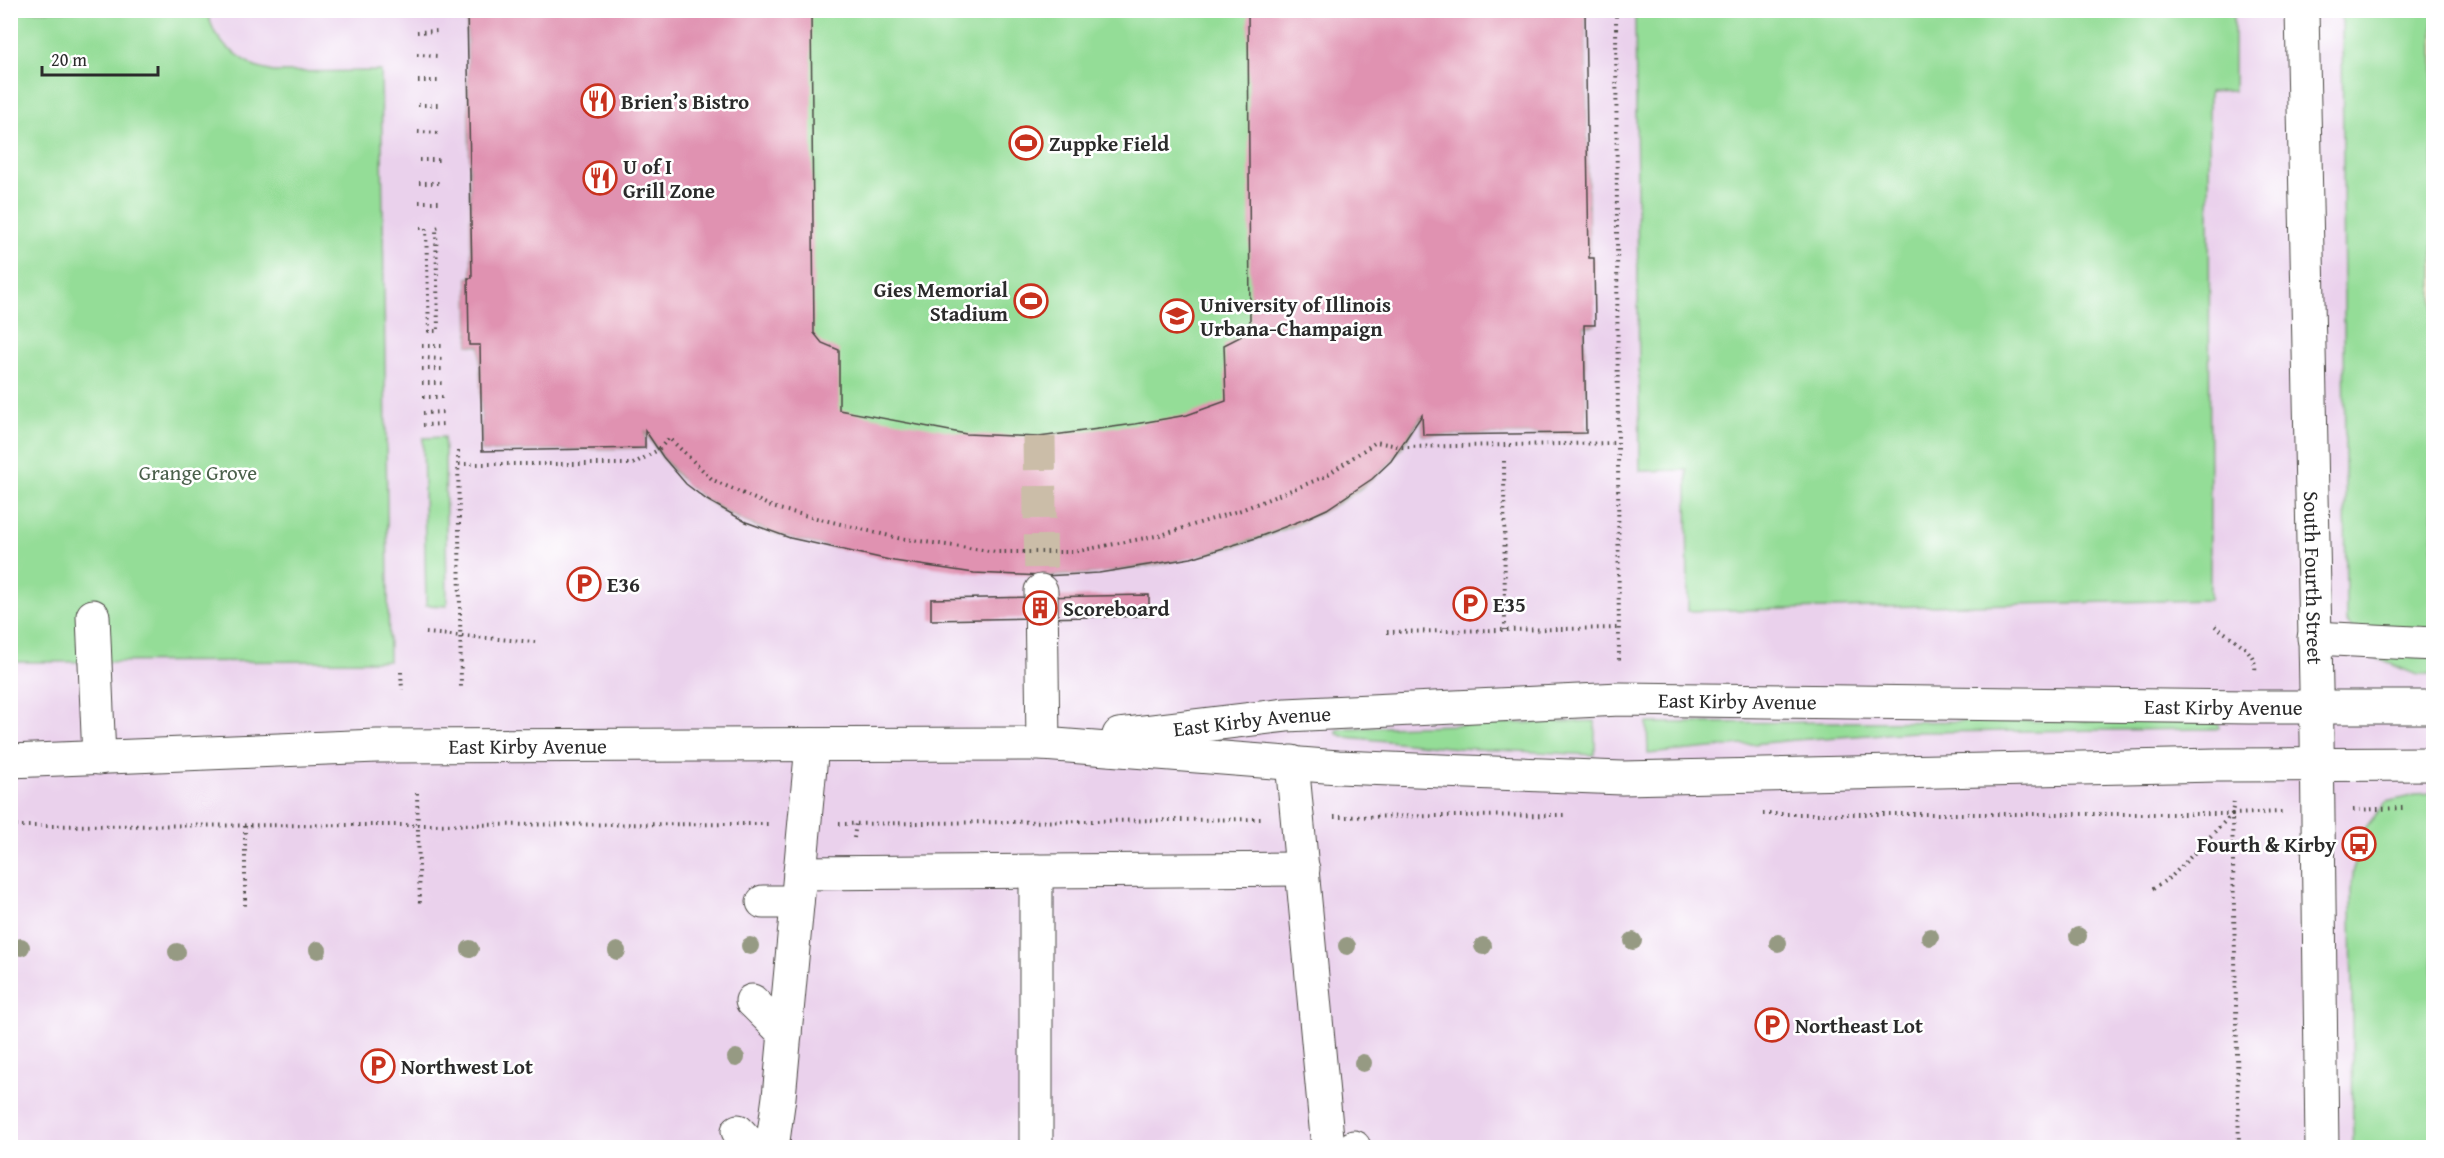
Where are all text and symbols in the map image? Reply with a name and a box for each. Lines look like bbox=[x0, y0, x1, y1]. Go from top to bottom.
scale bar bbox=[42, 39, 158, 77]
text: 20 m bbox=[51, 46, 87, 73]
restaurant icon: Brien’s Bistro bbox=[580, 83, 616, 119]
place label: Brien’s Bistro bbox=[621, 86, 749, 117]
sports icon: Zuppke Field bbox=[1008, 125, 1044, 161]
place label: Zuppke Field bbox=[1049, 128, 1169, 159]
place label: U of I Grill Zone bbox=[623, 151, 715, 206]
restaurant icon: U of I Grill Zone bbox=[582, 160, 618, 196]
place label: Gies Memorial Stadium bbox=[874, 274, 1008, 329]
sports icon: Gies Memorial Stadium bbox=[1013, 283, 1049, 319]
place label: University of Illinois Urbana-Champaign bbox=[1200, 289, 1391, 344]
school or university icon: University of Illinois Urbana-Champaign bbox=[1159, 298, 1195, 334]
park label: Grange Grove bbox=[139, 457, 257, 488]
street label: South Fourth Street bbox=[2296, 491, 2331, 665]
parking icon: E36 bbox=[566, 566, 602, 602]
place label: E36 bbox=[607, 569, 640, 600]
parking icon: E35 bbox=[1452, 586, 1488, 622]
place label: E35 bbox=[1493, 589, 1526, 620]
building icon: Scoreboard bbox=[1022, 590, 1058, 626]
place label: Scoreboard bbox=[1063, 593, 1169, 624]
street label: East Kirby Avenue bbox=[1658, 684, 1817, 717]
street label: East Kirby Avenue bbox=[2144, 690, 2303, 723]
street label: East Kirby Avenue bbox=[1172, 697, 1332, 744]
street label: East Kirby Avenue bbox=[448, 730, 607, 761]
bus stop icon: Fourth & Kirby bbox=[2341, 826, 2377, 862]
place label: Fourth & Kirby bbox=[2197, 829, 2336, 860]
parking icon: Northeast Lot bbox=[1754, 1007, 1790, 1043]
place label: Northeast Lot bbox=[1795, 1010, 1923, 1041]
parking icon: Northwest Lot bbox=[360, 1048, 396, 1084]
place label: Northwest Lot bbox=[401, 1051, 533, 1082]

